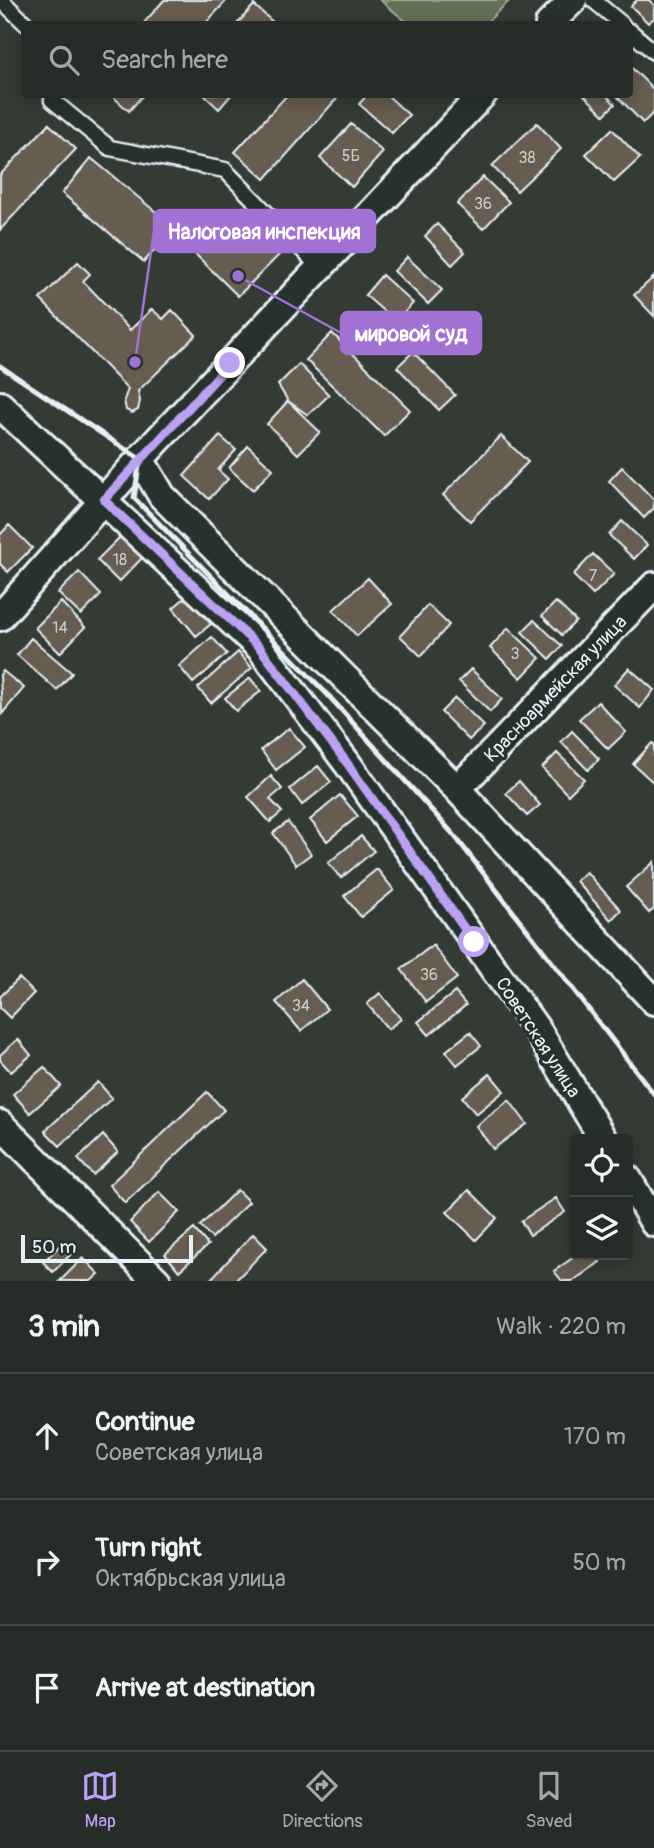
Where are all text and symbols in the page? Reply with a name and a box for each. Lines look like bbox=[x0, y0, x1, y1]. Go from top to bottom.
search box bbox=[21, 21, 633, 98]
icon: search bbox=[45, 41, 83, 79]
text: Search here bbox=[101, 44, 228, 76]
house number: 5Б bbox=[342, 146, 360, 166]
house number: 38 bbox=[519, 148, 536, 168]
house number: 36 bbox=[474, 194, 492, 214]
callout: Налоговая инспекция bbox=[154, 210, 375, 252]
text: Налоговая инспекция bbox=[167, 219, 361, 246]
callout: мировой суд bbox=[341, 312, 481, 354]
text: мировой суд bbox=[355, 321, 468, 348]
route end bbox=[214, 347, 245, 378]
house number: 18 bbox=[113, 550, 127, 570]
house number: 7 bbox=[589, 566, 598, 586]
street label: Красноармейская улица bbox=[479, 610, 632, 767]
house number: 14 bbox=[52, 618, 68, 638]
house number: 3 bbox=[511, 644, 520, 664]
route start bbox=[458, 926, 489, 957]
house number: 36 bbox=[420, 965, 438, 985]
street label: Советская улица bbox=[490, 973, 586, 1102]
house number: 34 bbox=[292, 996, 310, 1016]
map controls bbox=[570, 1134, 633, 1260]
button: locate bbox=[570, 1134, 633, 1197]
button: layers bbox=[570, 1197, 633, 1260]
scale bar bbox=[21, 1232, 192, 1264]
text: 50 m bbox=[32, 1235, 76, 1259]
text: 3 min bbox=[28, 1308, 100, 1345]
text: Walk · 220 m bbox=[496, 1312, 626, 1341]
text: Continue bbox=[95, 1406, 195, 1438]
icon: ahead bbox=[28, 1417, 66, 1455]
text: 170 m bbox=[564, 1422, 626, 1451]
text: Советская улица bbox=[95, 1438, 263, 1467]
text: Turn right bbox=[95, 1532, 201, 1564]
icon: right bbox=[28, 1543, 66, 1581]
text: 50 m bbox=[572, 1548, 626, 1577]
text: Октябрьская улица bbox=[95, 1564, 286, 1593]
icon: arrive bbox=[28, 1669, 66, 1707]
text: Arrive at destination bbox=[95, 1672, 315, 1704]
tab: Map bbox=[81, 1767, 119, 1833]
tab: Directions bbox=[282, 1767, 363, 1833]
tab: Saved bbox=[525, 1767, 573, 1833]

